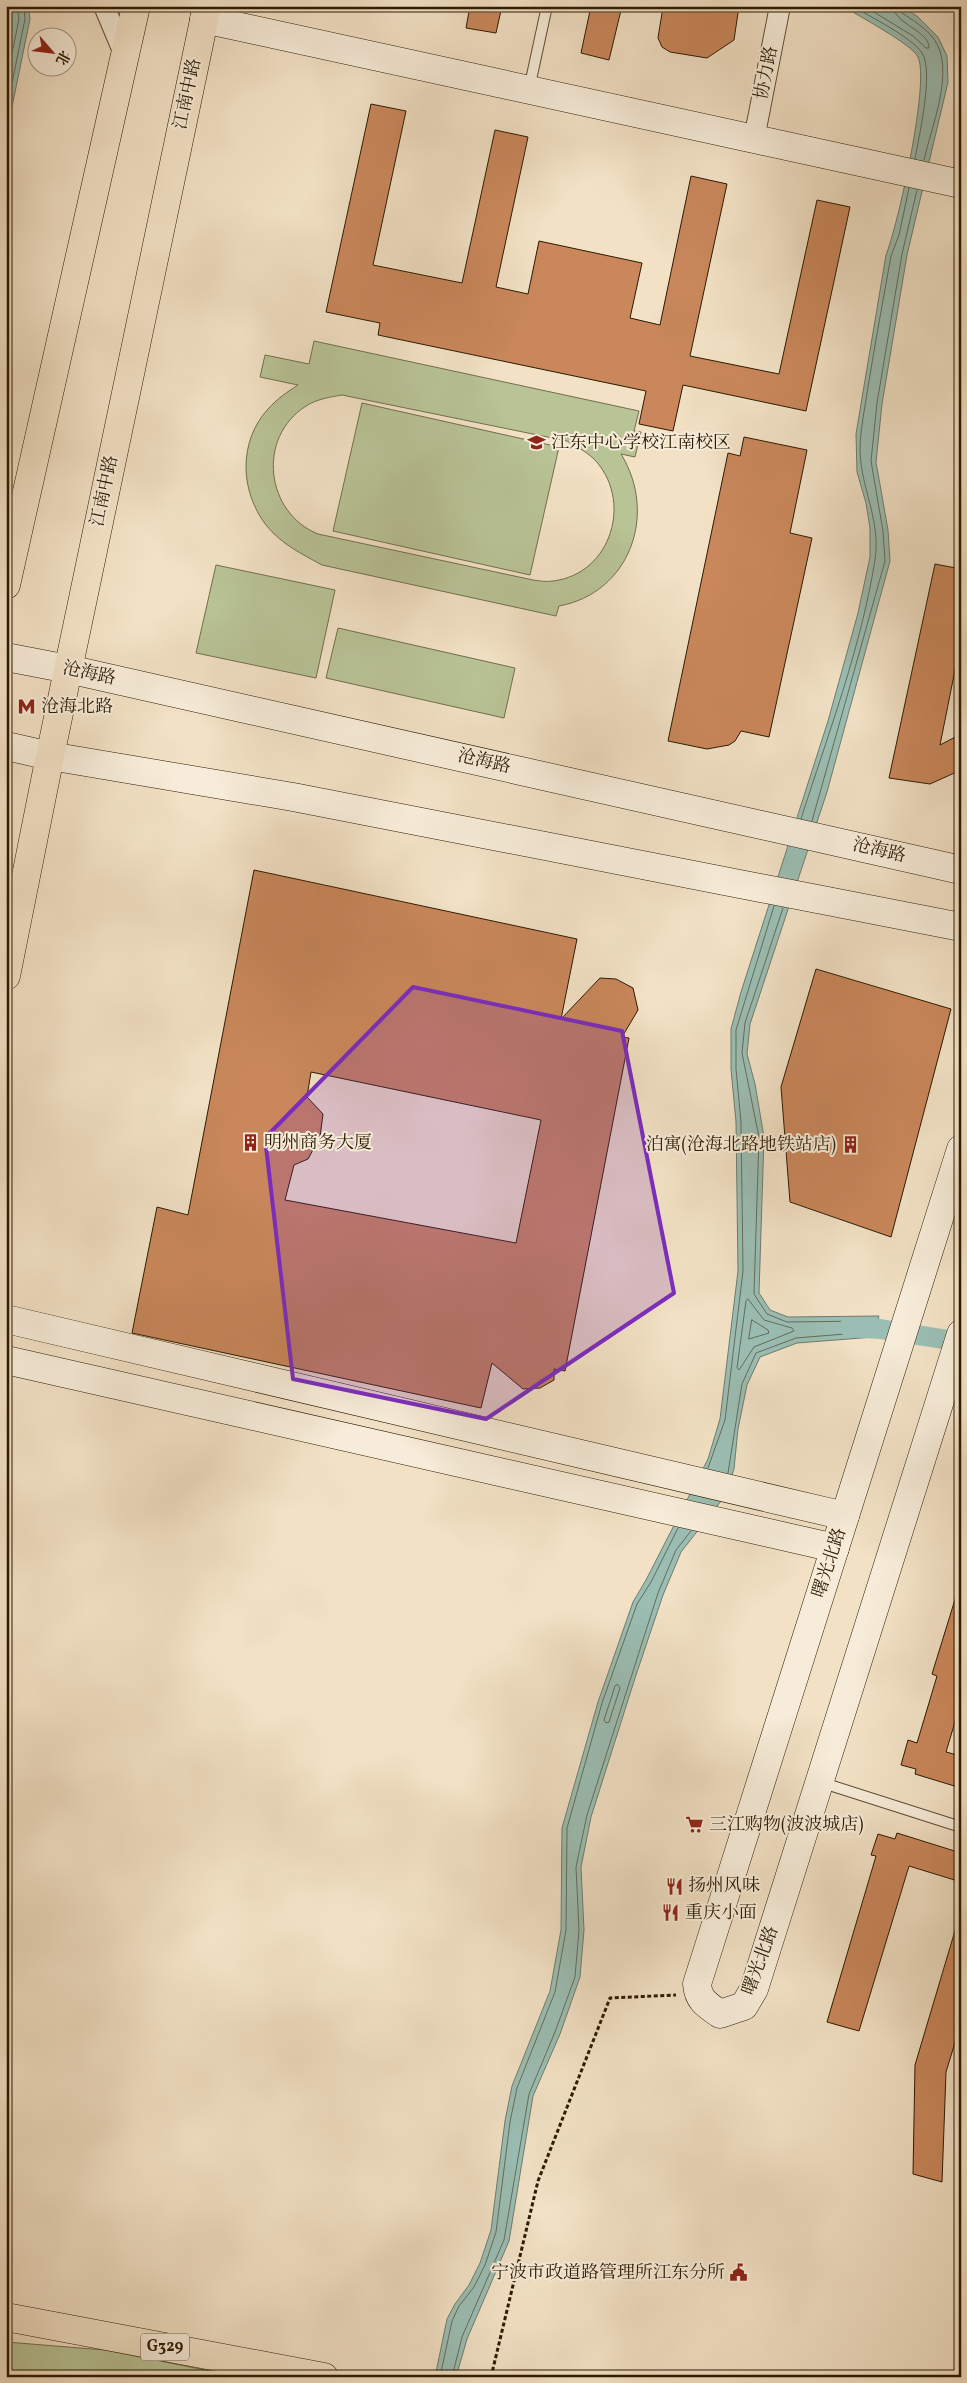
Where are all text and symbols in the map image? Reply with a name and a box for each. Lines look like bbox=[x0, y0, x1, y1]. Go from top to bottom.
north arrow bbox=[28, 28, 78, 78]
street label: 协力路 bbox=[750, 44, 784, 102]
text: 北 bbox=[50, 47, 74, 68]
street label: 江南中路 bbox=[168, 56, 208, 132]
place label: 江东中心学校江南校区 bbox=[551, 431, 731, 456]
school or university icon: 江东中心学校江南校区 bbox=[527, 433, 547, 453]
street label: 江南中路 bbox=[85, 453, 125, 529]
street label: 沧海路 bbox=[60, 656, 118, 692]
place label: 沧海北路 bbox=[41, 695, 113, 720]
metro station icon: 沧海北路 bbox=[17, 697, 37, 717]
street label: 沧海路 bbox=[455, 744, 513, 780]
street label: 沧海路 bbox=[850, 833, 908, 869]
place label: 明州商务大厦 bbox=[264, 1131, 372, 1156]
building icon: 明州商务大厦 bbox=[240, 1133, 260, 1153]
place label: 泊寓(沧海北路地铁站店) bbox=[646, 1133, 836, 1158]
building icon: 泊寓(沧海北路地铁站店) bbox=[840, 1135, 860, 1155]
street label: 曙光北路 bbox=[807, 1525, 853, 1601]
place label: 三江购物(波波城店) bbox=[709, 1813, 863, 1838]
supermarket icon: 三江购物(波波城店) bbox=[685, 1815, 705, 1835]
place label: 扬州风味 bbox=[688, 1874, 760, 1899]
restaurant icon: 扬州风味 bbox=[664, 1876, 684, 1896]
place label: 重庆小面 bbox=[685, 1901, 757, 1926]
restaurant icon: 重庆小面 bbox=[661, 1903, 681, 1923]
street label: 曙光北路 bbox=[737, 1923, 785, 1999]
place label: 宁波市政道路管理所江东分所 bbox=[491, 2261, 725, 2286]
public building icon: 宁波市政道路管理所江东分所 bbox=[729, 2263, 749, 2283]
road number: G329 bbox=[141, 2334, 189, 2360]

